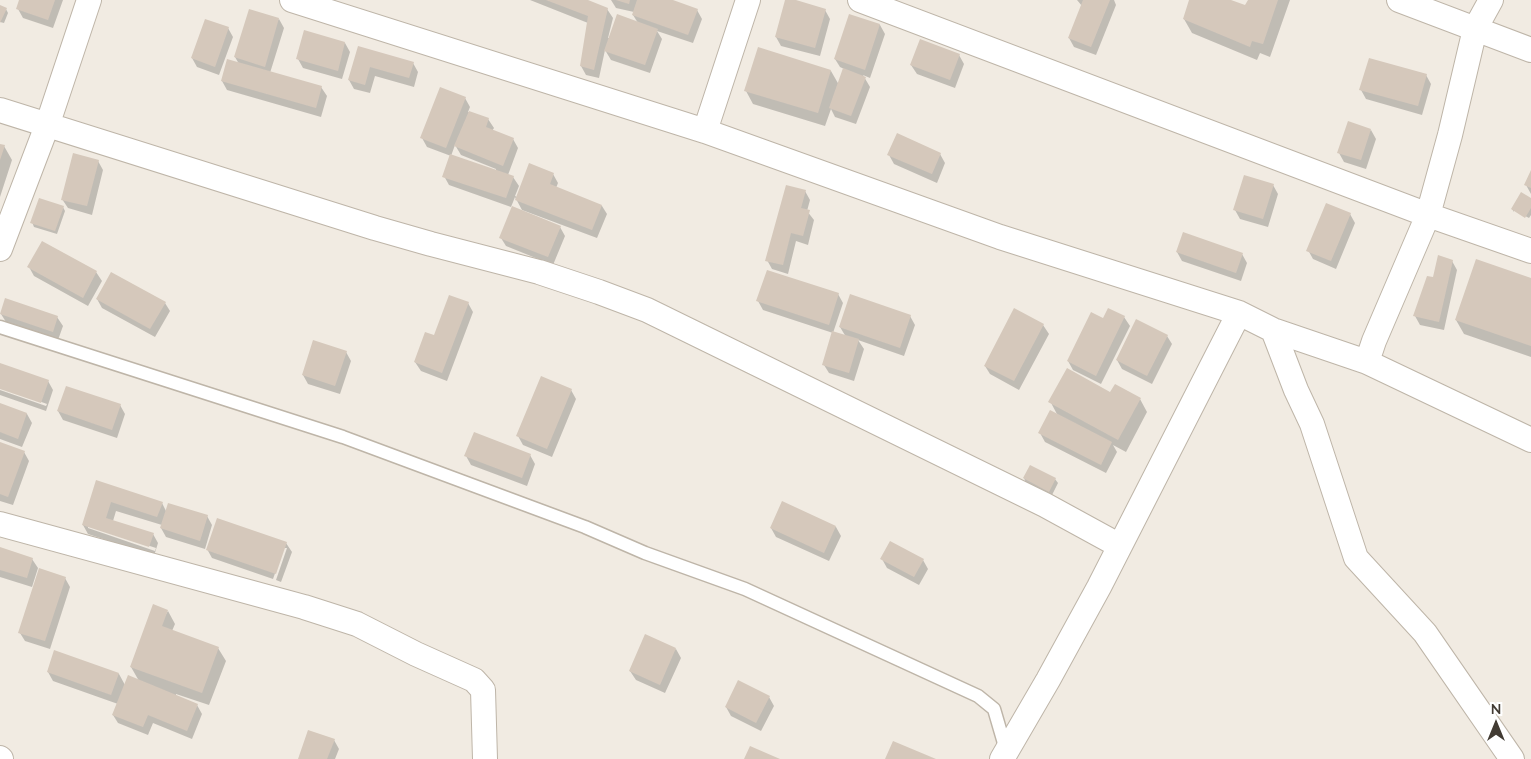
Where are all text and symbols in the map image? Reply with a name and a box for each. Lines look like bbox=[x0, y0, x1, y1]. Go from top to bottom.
north arrow bbox=[1471, 699, 1521, 749]
text: N bbox=[1491, 700, 1501, 718]

